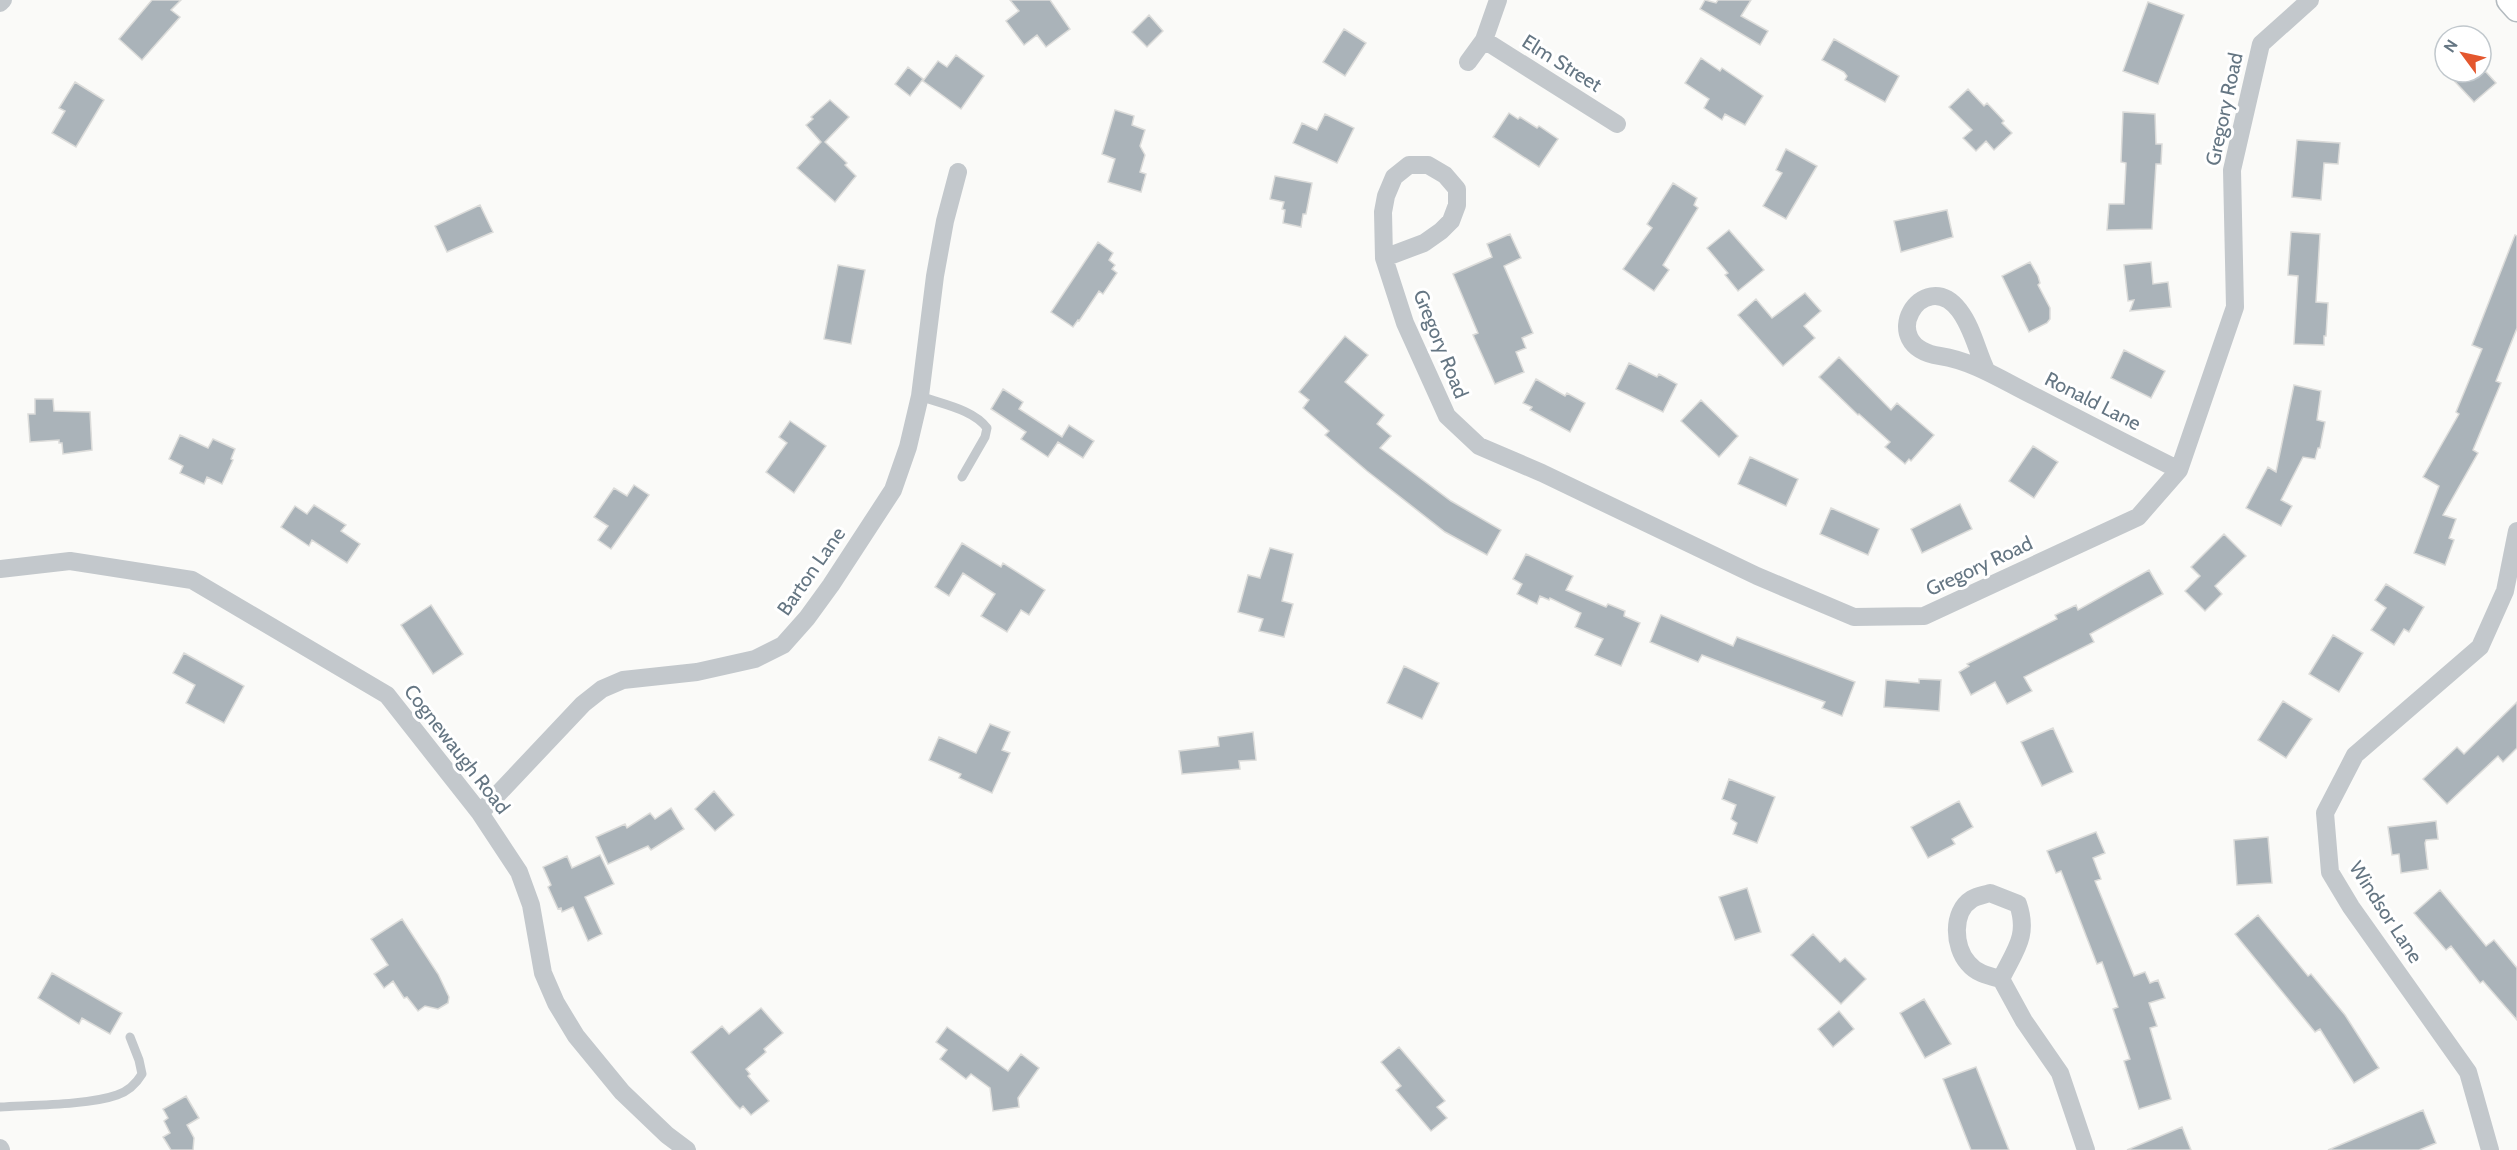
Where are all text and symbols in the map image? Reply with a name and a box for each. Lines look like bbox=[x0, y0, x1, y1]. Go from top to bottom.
north arrow bbox=[2433, 24, 2493, 84]
street label: Elm Street bbox=[1518, 29, 1606, 97]
text: N bbox=[2440, 36, 2462, 56]
street label: Gregory Road bbox=[2200, 50, 2248, 168]
street label: Gregory Road bbox=[1408, 286, 1474, 402]
street label: Ronald Lane bbox=[2041, 367, 2145, 435]
street label: Barton Lane bbox=[772, 522, 850, 620]
street label: Gregory Road bbox=[1922, 531, 2036, 601]
street label: Cognewaugh Road bbox=[399, 680, 515, 818]
street label: Windsor Lane bbox=[2344, 857, 2428, 967]

